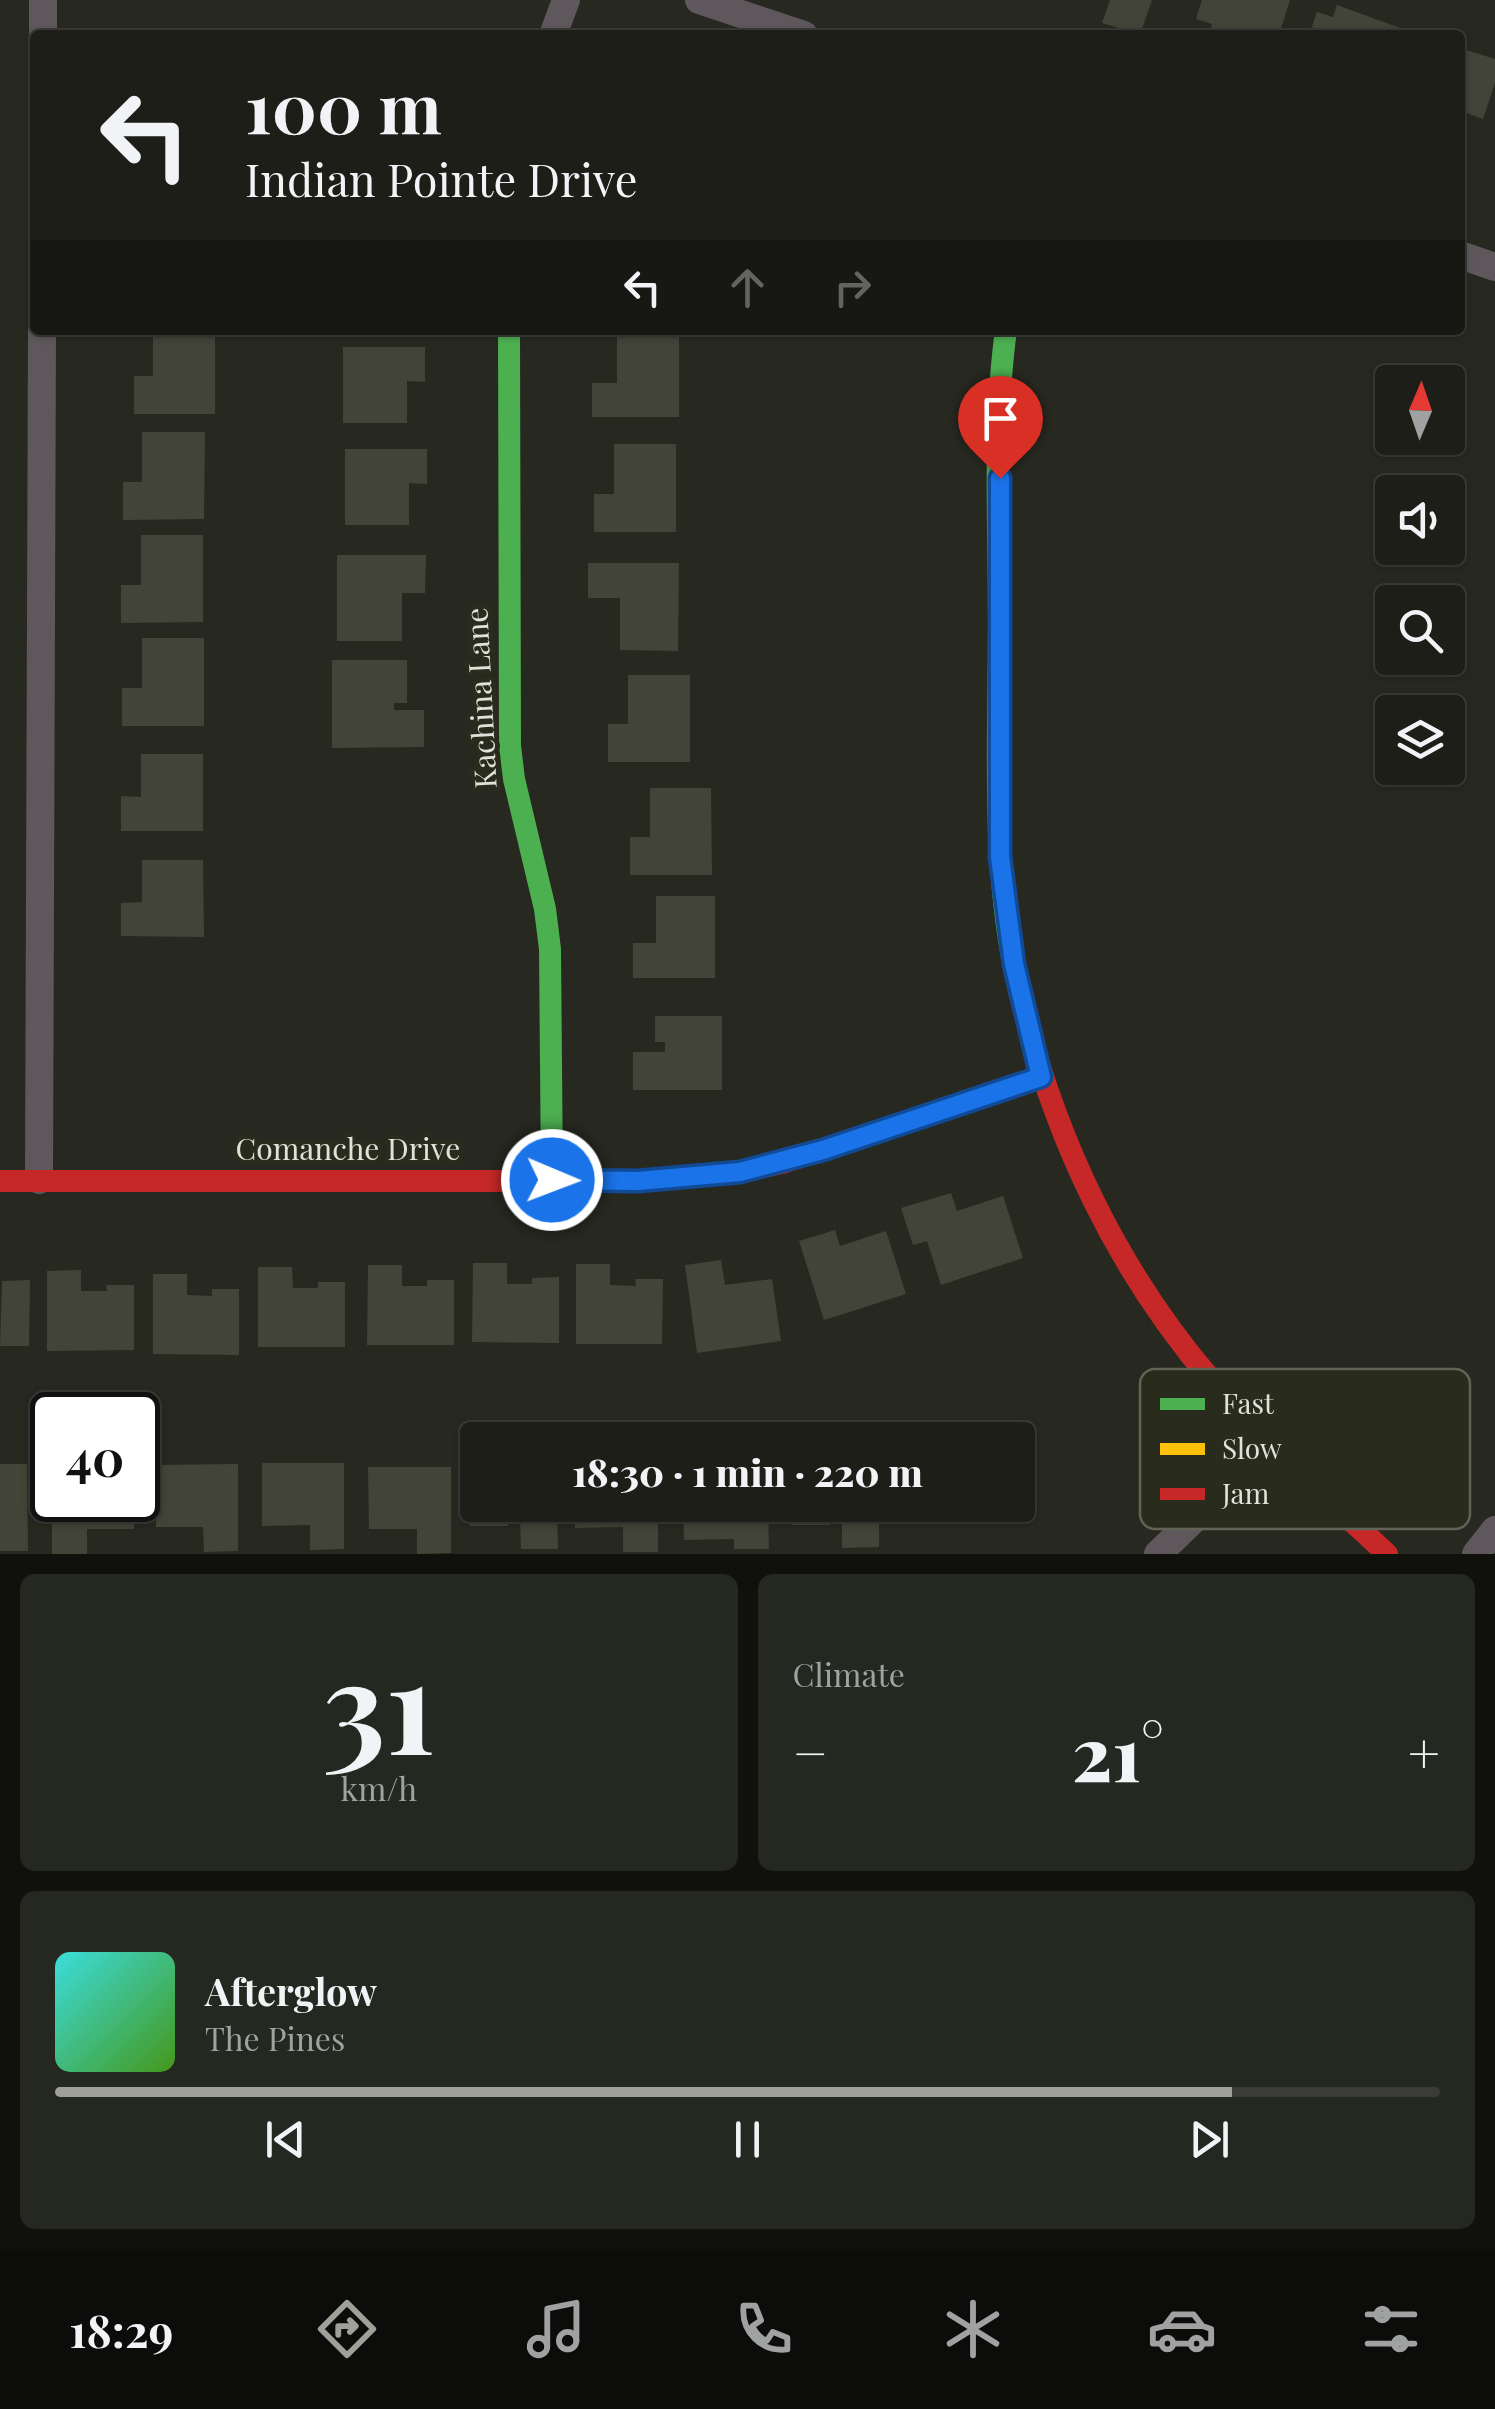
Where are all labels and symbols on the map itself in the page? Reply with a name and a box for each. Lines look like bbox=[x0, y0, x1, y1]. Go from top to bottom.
north arrow bbox=[1375, 365, 1465, 455]
pin bbox=[958, 376, 1043, 479]
street label: Kachina Lane bbox=[455, 607, 505, 790]
street label: Comanche Drive bbox=[236, 1128, 460, 1168]
position arrow bbox=[500, 1128, 604, 1232]
legend bbox=[1140, 1369, 1470, 1529]
text: Fast bbox=[1222, 1384, 1275, 1421]
speed limit sign: 40 bbox=[30, 1392, 160, 1522]
text: Slow bbox=[1222, 1429, 1282, 1466]
text: Jam bbox=[1221, 1474, 1269, 1511]

